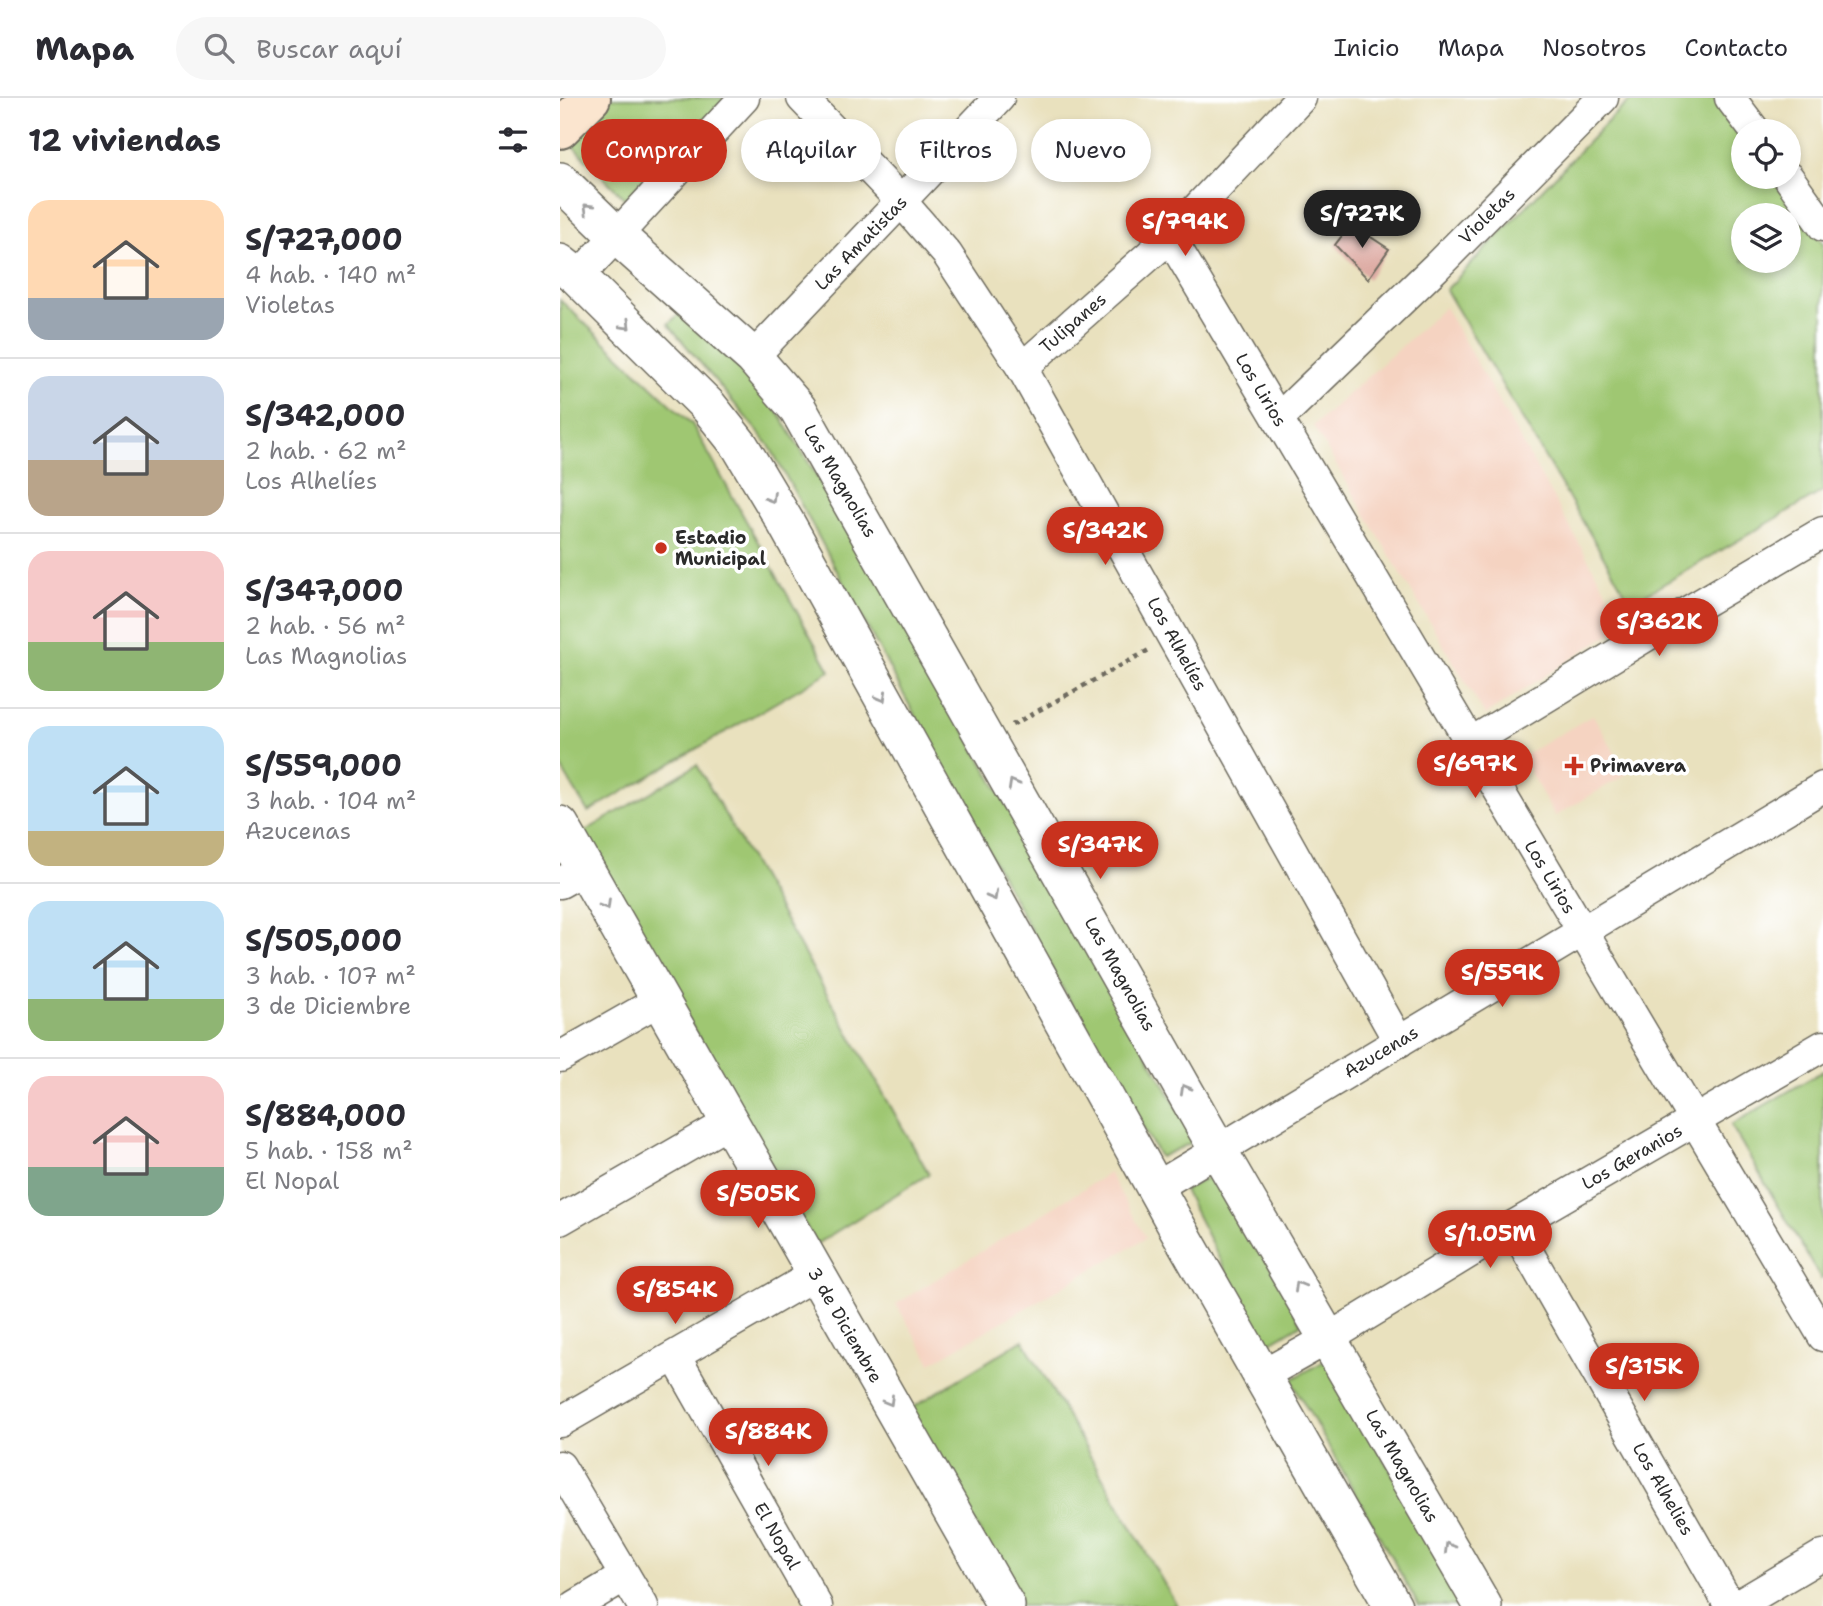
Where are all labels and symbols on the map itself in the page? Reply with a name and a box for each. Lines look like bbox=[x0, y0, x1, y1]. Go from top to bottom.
street label: Violetas bbox=[1454, 183, 1520, 249]
street label: Las Amatistas bbox=[809, 190, 913, 296]
pin: S/727K bbox=[1305, 190, 1419, 250]
pin: S/794K bbox=[1128, 198, 1242, 258]
one-way arrow bbox=[583, 204, 596, 217]
street label: Tulipanes bbox=[1035, 287, 1111, 359]
one-way arrow bbox=[618, 316, 631, 329]
street label: Los Lirios bbox=[1230, 349, 1292, 431]
street label: Las Magnolias bbox=[798, 420, 882, 542]
one-way arrow bbox=[763, 491, 776, 504]
pin: S/342K bbox=[1048, 508, 1162, 567]
place label: Estadio Municipal bbox=[675, 526, 766, 571]
marker: Estadio Municipal bbox=[653, 540, 669, 556]
street label: Los Alhelíes bbox=[1141, 593, 1213, 695]
pin: S/362K bbox=[1602, 598, 1716, 658]
one-way arrow bbox=[874, 690, 887, 702]
pin: S/697K bbox=[1418, 740, 1532, 800]
place label: Primavera bbox=[1590, 754, 1687, 778]
marker: Primavera bbox=[1564, 756, 1584, 776]
one-way arrow bbox=[1008, 779, 1021, 792]
pin: S/347K bbox=[1043, 822, 1157, 881]
street label: Los Lirios bbox=[1519, 836, 1581, 918]
one-way arrow bbox=[985, 889, 998, 901]
one-way arrow bbox=[598, 898, 611, 911]
street label: Las Magnolias bbox=[1079, 913, 1161, 1035]
pin: S/559K bbox=[1445, 950, 1559, 1009]
street label: Azucenas bbox=[1339, 1020, 1423, 1084]
one-way arrow bbox=[1180, 1084, 1193, 1097]
street label: Los Geranios bbox=[1577, 1119, 1687, 1195]
pin: S/505K bbox=[701, 1170, 815, 1230]
pin: S/1.05M bbox=[1425, 1210, 1555, 1270]
street label: 3 de Diciembre bbox=[802, 1263, 888, 1387]
pin: S/854K bbox=[618, 1266, 732, 1326]
one-way arrow bbox=[1294, 1281, 1307, 1294]
pin: S/315K bbox=[1587, 1344, 1701, 1403]
one-way arrow bbox=[881, 1393, 894, 1406]
street label: Las Magnolias bbox=[1360, 1405, 1444, 1527]
pin: S/884K bbox=[711, 1408, 825, 1468]
street label: Los Alhelies bbox=[1627, 1438, 1699, 1540]
street label: El Nopal bbox=[748, 1498, 806, 1574]
one-way arrow bbox=[1444, 1541, 1457, 1554]

